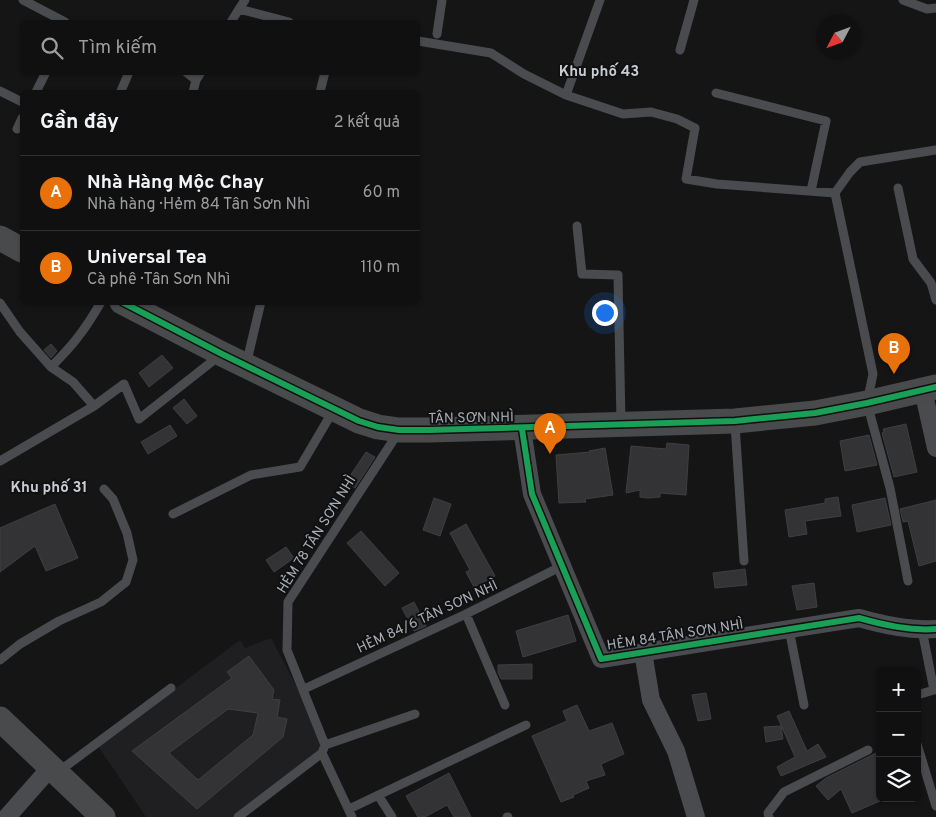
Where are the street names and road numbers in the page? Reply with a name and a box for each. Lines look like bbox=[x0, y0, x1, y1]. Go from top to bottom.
street label: TÂN SƠN NHÌ bbox=[428, 408, 514, 428]
street label: HẺM 78 TÂN SƠN NHÌ bbox=[273, 472, 360, 597]
street label: HẺM 84/6 TÂN SƠN NHÌ bbox=[354, 576, 501, 657]
street label: HẺM 84 TÂN SƠN NHÌ bbox=[606, 615, 745, 655]

